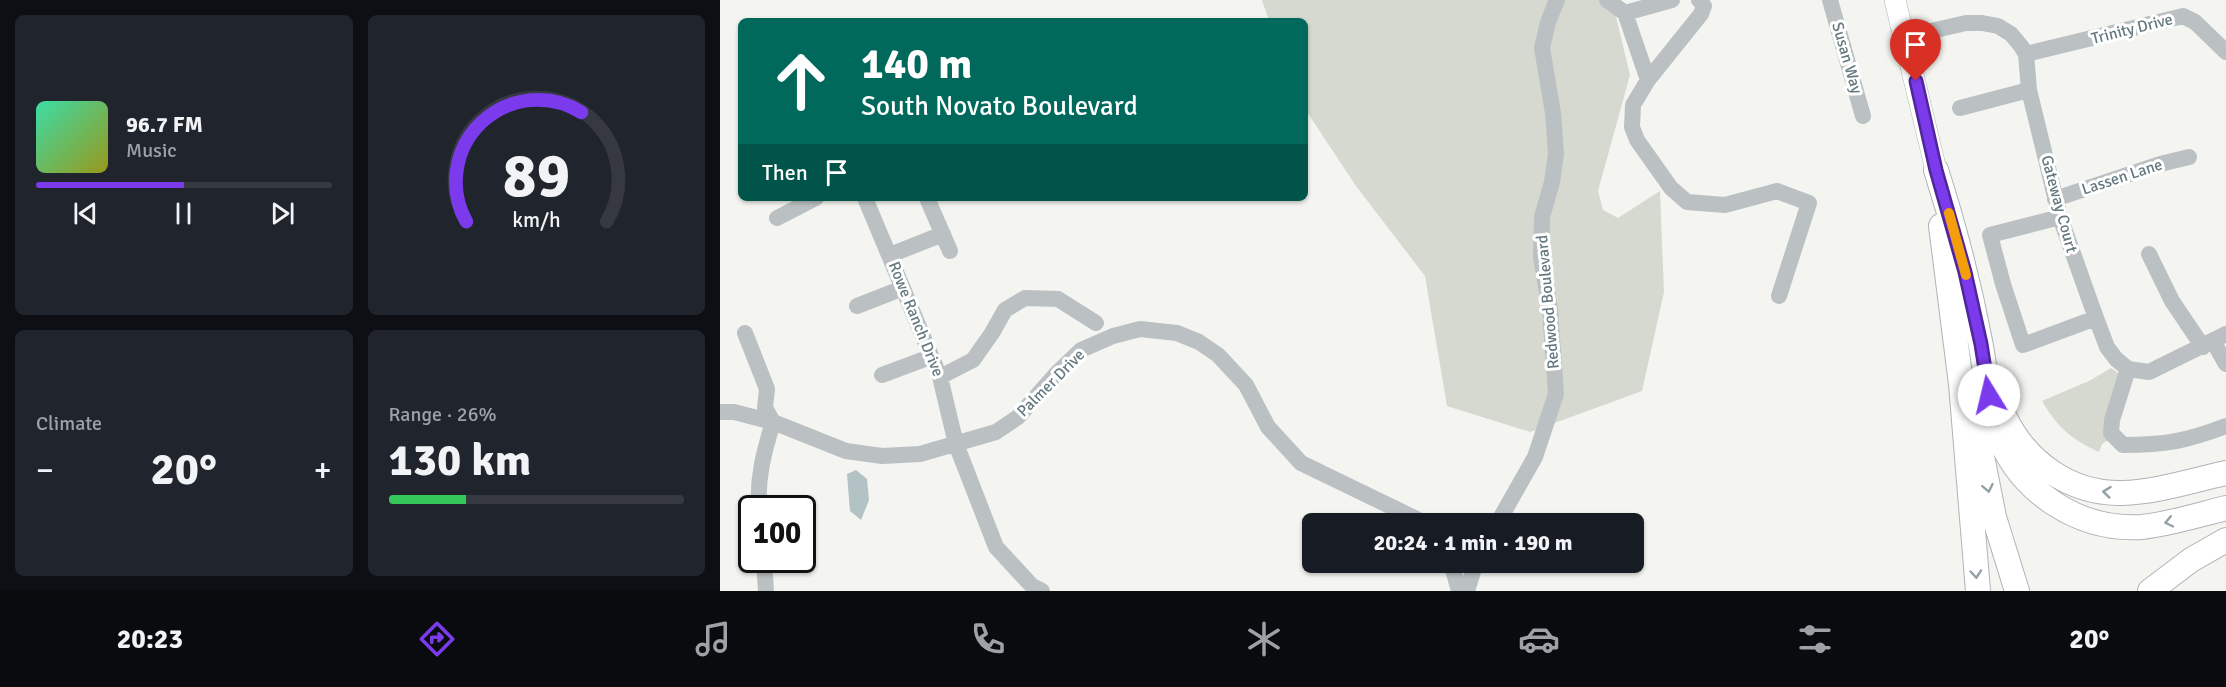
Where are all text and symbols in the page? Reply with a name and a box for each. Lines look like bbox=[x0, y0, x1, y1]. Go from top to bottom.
street label: Trinity Drive bbox=[2089, 9, 2175, 49]
pin bbox=[1890, 19, 1941, 81]
street label: Susan Way bbox=[1827, 20, 1867, 97]
icon: arrive bbox=[1899, 28, 1932, 61]
text: 140 m bbox=[861, 39, 972, 90]
icon: ahead bbox=[762, 42, 840, 120]
text: South Novato Boulevard bbox=[861, 90, 1138, 123]
text: 96.7 FM bbox=[126, 111, 203, 138]
text: 89 bbox=[503, 137, 570, 214]
text: Music bbox=[126, 138, 177, 163]
street label: Gateway Court bbox=[2036, 153, 2082, 255]
street label: Lassen Lane bbox=[2079, 155, 2165, 199]
icon: arrive bbox=[820, 156, 853, 189]
text: Then bbox=[762, 159, 808, 186]
icon: previous bbox=[69, 197, 102, 230]
icon: pause bbox=[167, 197, 200, 230]
icon: next bbox=[266, 197, 299, 230]
text: km/h bbox=[512, 208, 561, 234]
street label: Redwood Boulevard bbox=[1532, 234, 1564, 370]
street label: Rowe Ranch Drive bbox=[884, 259, 948, 379]
street label: Palmer Drive bbox=[1013, 345, 1089, 421]
position arrow bbox=[1957, 363, 2021, 427]
text: Range · 26% bbox=[389, 402, 497, 427]
text: Climate bbox=[36, 411, 102, 436]
text: 130 km bbox=[389, 433, 531, 488]
text: 20° bbox=[150, 442, 217, 497]
text: − bbox=[36, 450, 54, 491]
text: + bbox=[314, 450, 331, 491]
one-way arrow bbox=[1981, 482, 1994, 492]
one-way arrow bbox=[2102, 486, 2111, 499]
speed limit sign: 100 bbox=[738, 495, 816, 573]
one-way arrow bbox=[2164, 515, 2174, 528]
text: 20:24 · 1 min · 190 m bbox=[1373, 529, 1573, 556]
one-way arrow bbox=[1969, 570, 1982, 579]
icon: directions bbox=[416, 618, 458, 660]
icon: music bbox=[692, 618, 734, 660]
icon: phone bbox=[967, 618, 1009, 660]
icon: climate bbox=[1243, 618, 1285, 660]
icon: car bbox=[1518, 618, 1560, 660]
icon: filters bbox=[1794, 618, 1836, 660]
text: 20:23 bbox=[117, 623, 183, 656]
text: 20° bbox=[2069, 623, 2109, 656]

